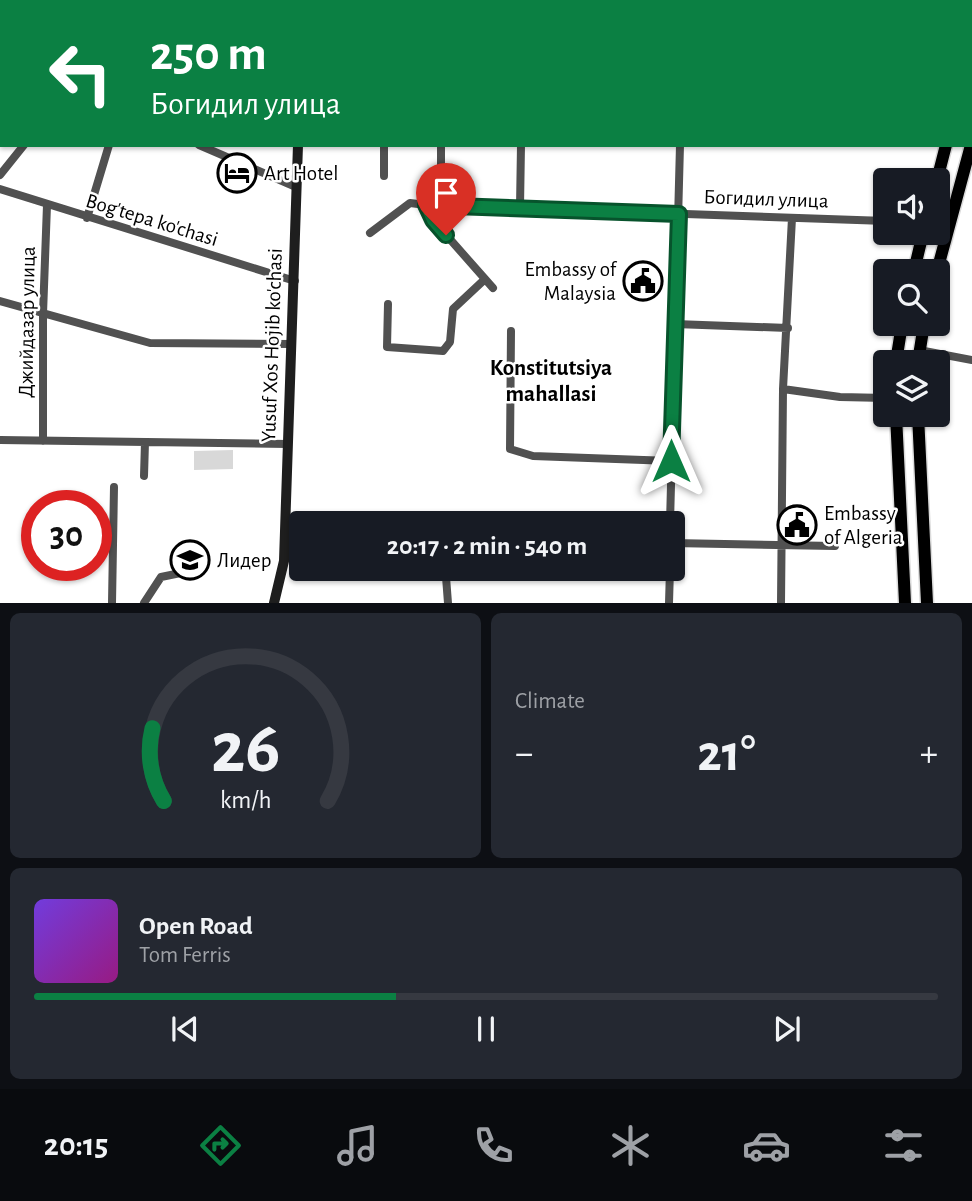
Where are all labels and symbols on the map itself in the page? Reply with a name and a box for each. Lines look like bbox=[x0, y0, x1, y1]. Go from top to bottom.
hotel icon: Art Hotel bbox=[216, 152, 258, 194]
place label: Art Hotel bbox=[264, 163, 338, 184]
pin bbox=[416, 163, 476, 235]
street label: Богидил улица bbox=[703, 186, 829, 212]
street label: Bog'tepa ko'chasi bbox=[83, 190, 221, 250]
street label: Джийдазар улица bbox=[15, 246, 39, 398]
street label: Yusuf Xos Hojib ko'chasi bbox=[258, 248, 286, 442]
place label: Embassy of Malaysia bbox=[525, 259, 618, 304]
public building icon: Embassy of Malaysia bbox=[622, 260, 664, 302]
district label: Konstitutsiya mahallasi bbox=[490, 357, 612, 406]
position arrow bbox=[634, 424, 708, 498]
speed limit sign: 30 bbox=[21, 490, 112, 581]
place label: Embassy of Algeria bbox=[824, 503, 903, 548]
public building icon: Embassy of Algeria bbox=[776, 504, 818, 546]
school or university icon: Лидер bbox=[169, 539, 211, 581]
place label: Лидер bbox=[217, 550, 271, 571]

